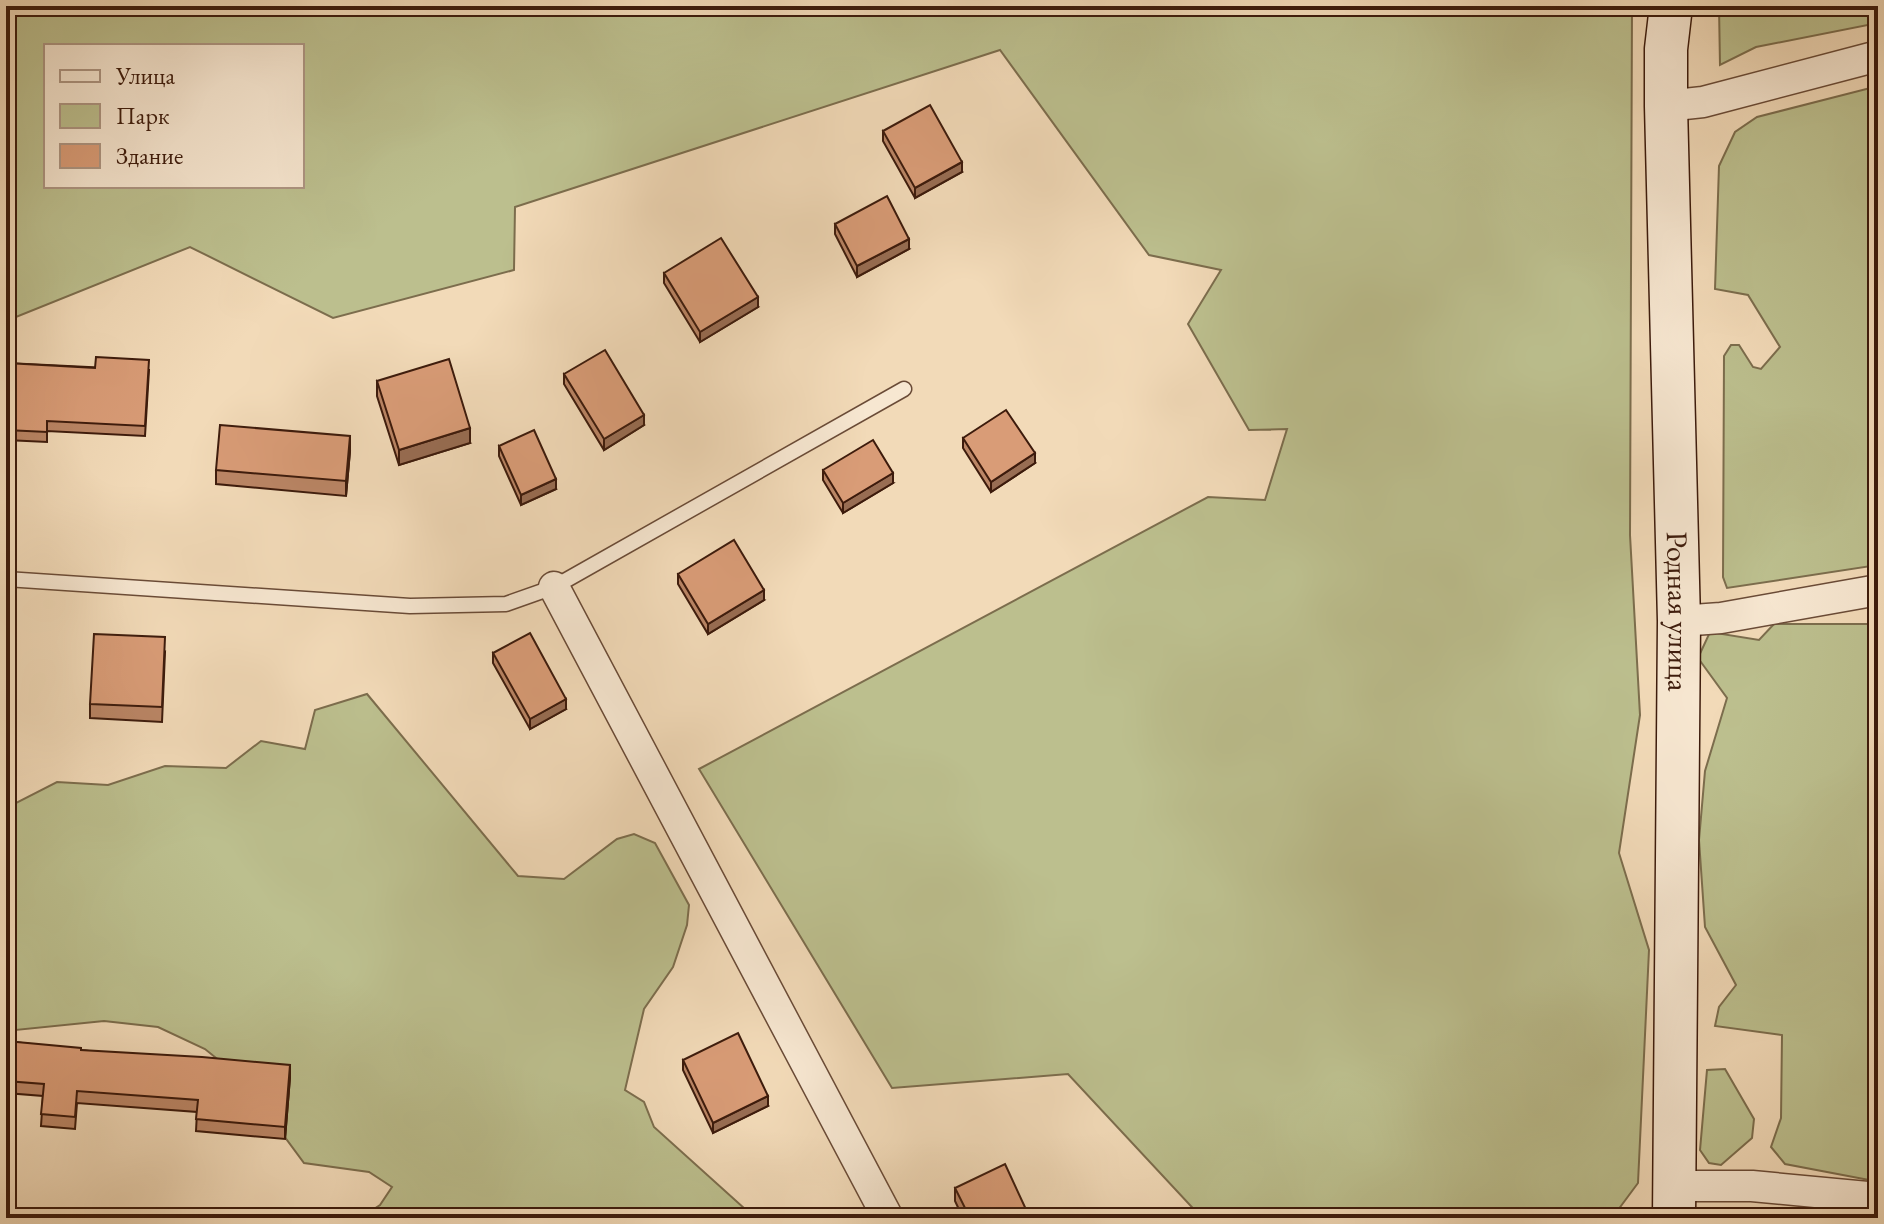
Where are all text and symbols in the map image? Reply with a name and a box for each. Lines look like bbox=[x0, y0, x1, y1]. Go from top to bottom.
legend bbox=[44, 44, 304, 188]
text: Улица bbox=[115, 60, 175, 91]
text: Парк bbox=[116, 100, 170, 131]
text: Здание bbox=[116, 140, 183, 171]
street label: Родная улица bbox=[1658, 531, 1699, 692]

